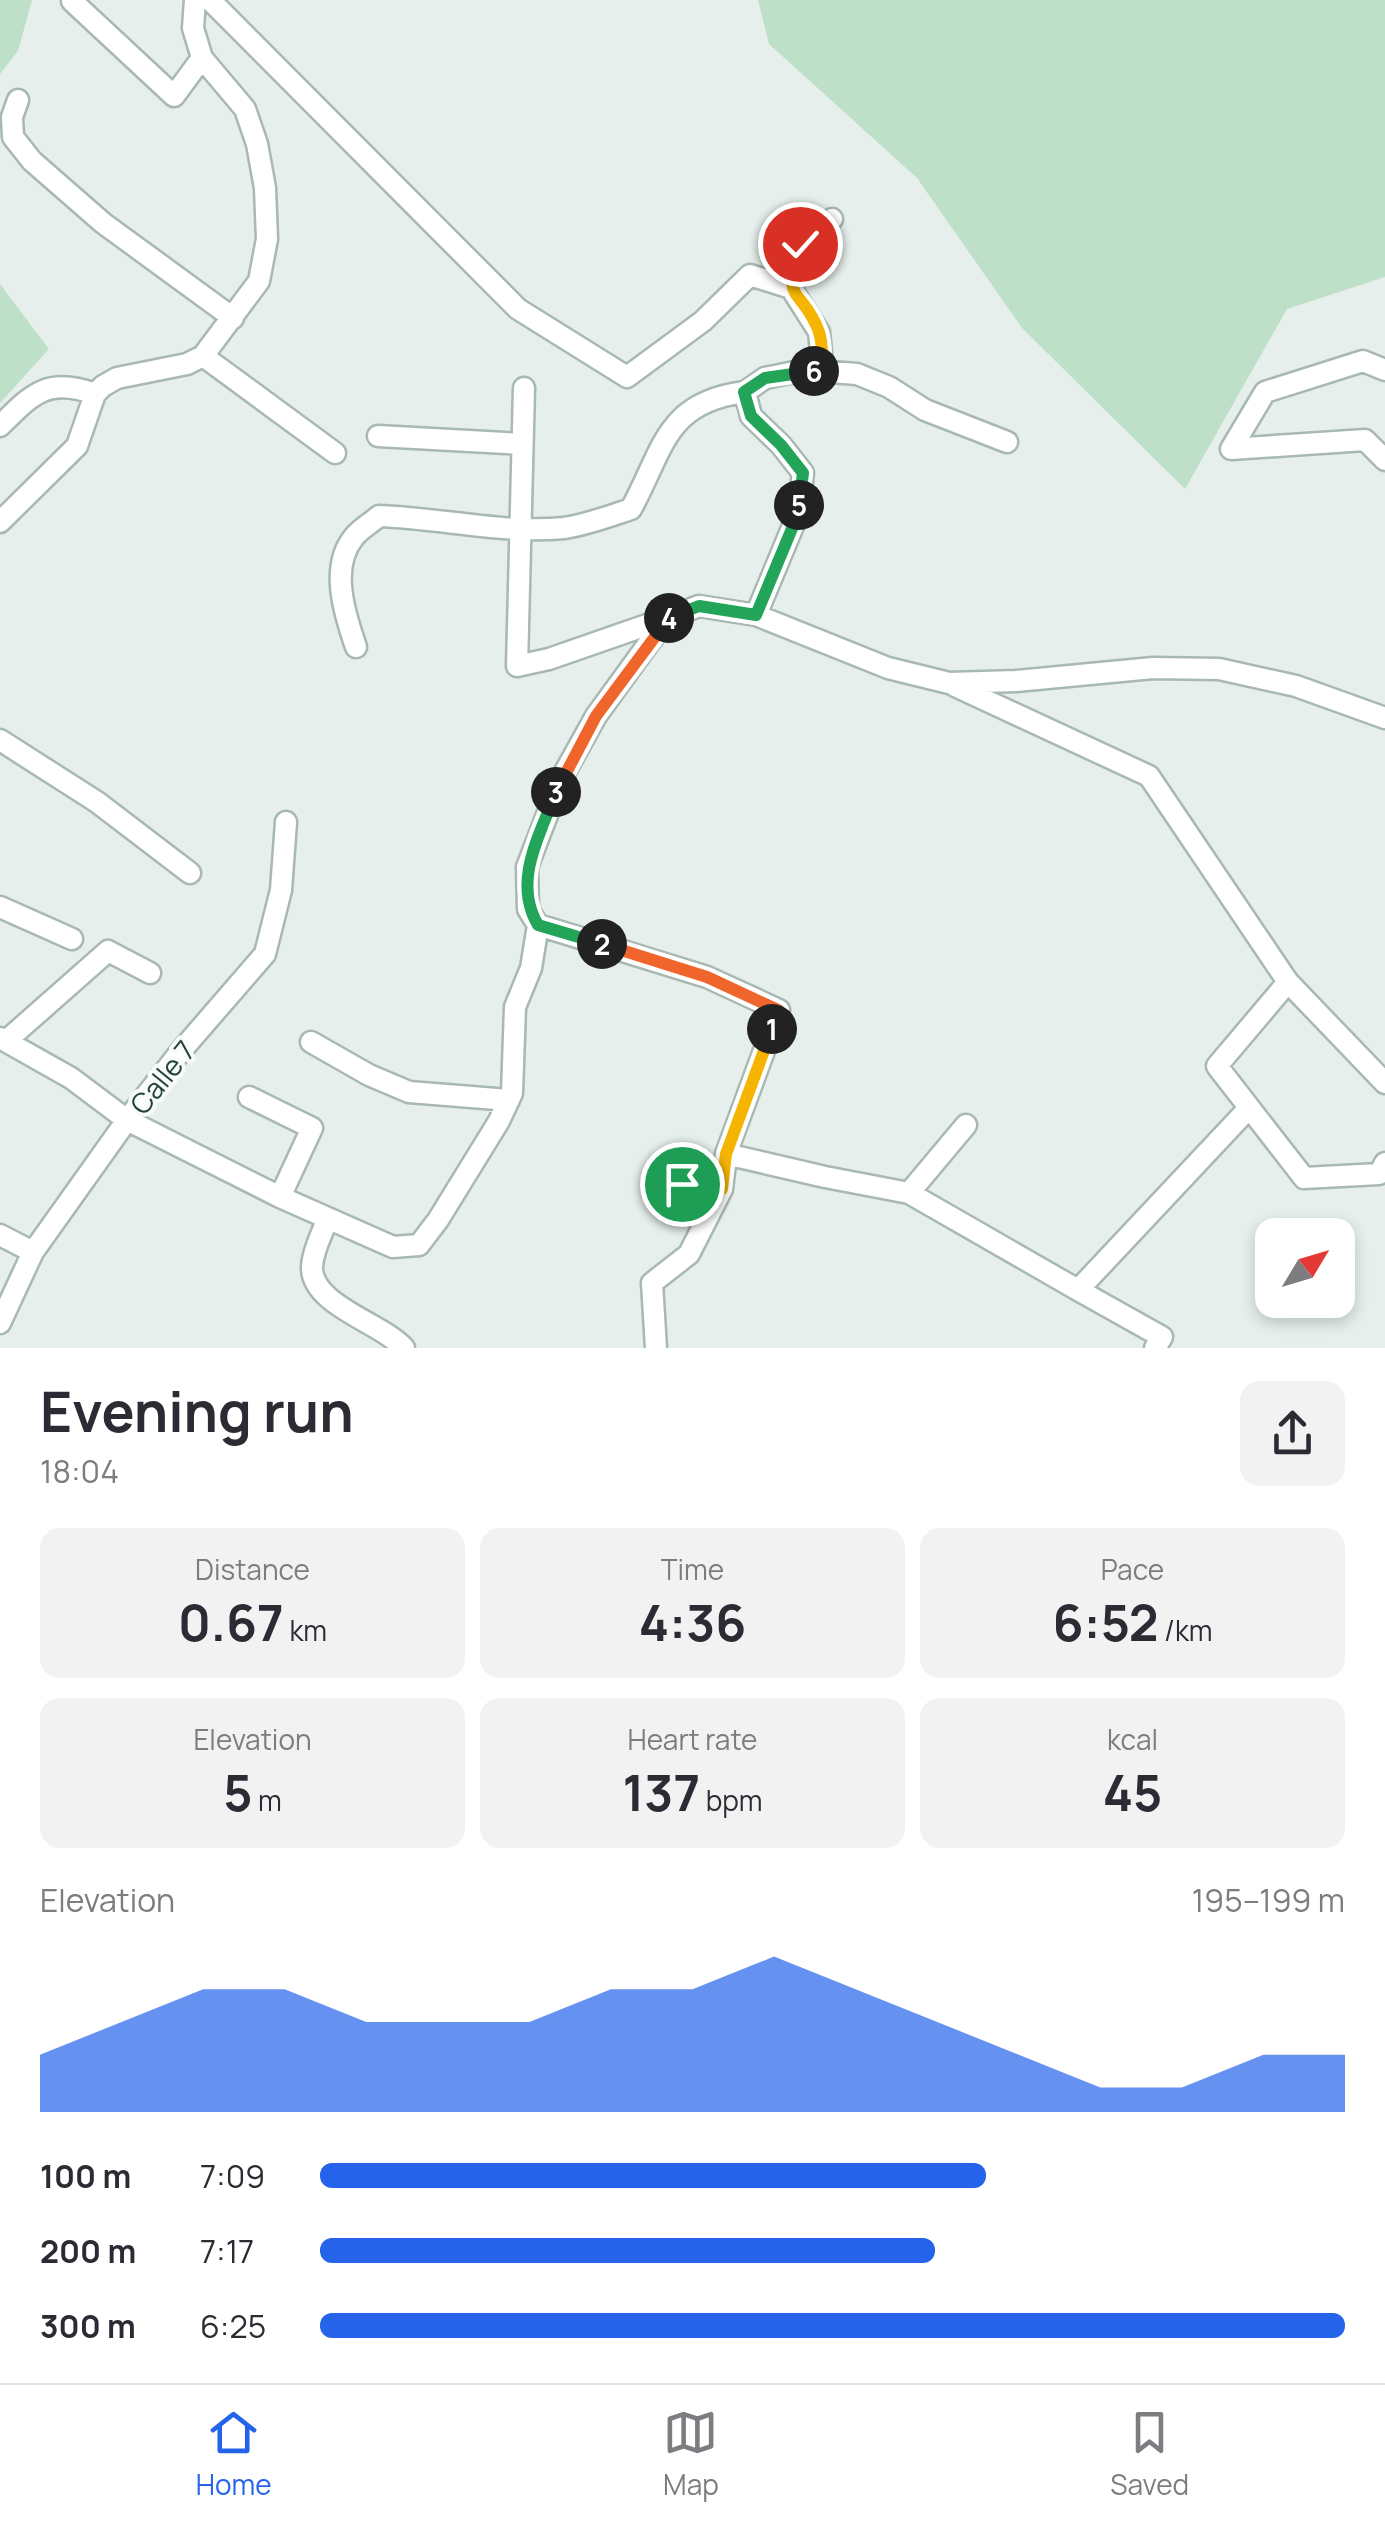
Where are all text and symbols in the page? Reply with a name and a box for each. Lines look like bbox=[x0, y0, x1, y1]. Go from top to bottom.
pin bbox=[758, 202, 843, 287]
icon: check bbox=[773, 217, 828, 272]
pin: 6 bbox=[789, 346, 839, 396]
text: 6 bbox=[805, 352, 823, 390]
pin: 5 bbox=[774, 480, 824, 530]
text: 5 bbox=[791, 486, 807, 524]
pin: 4 bbox=[644, 593, 694, 643]
text: 4 bbox=[660, 599, 678, 637]
pin: 3 bbox=[531, 767, 581, 817]
text: 3 bbox=[548, 773, 564, 811]
pin: 2 bbox=[577, 919, 627, 969]
text: 2 bbox=[594, 925, 610, 963]
pin: 1 bbox=[747, 1004, 797, 1054]
text: 1 bbox=[766, 1010, 778, 1048]
street label: Calle 7 bbox=[121, 1032, 203, 1122]
pin bbox=[640, 1142, 725, 1227]
icon: arrive bbox=[655, 1157, 710, 1212]
north arrow bbox=[1255, 1218, 1355, 1318]
map controls bbox=[1255, 1218, 1355, 1318]
text: Evening run bbox=[40, 1373, 354, 1449]
button: share bbox=[1240, 1381, 1345, 1486]
text: 18:04 bbox=[40, 1449, 119, 1493]
text: Distance bbox=[195, 1550, 310, 1588]
text: Time bbox=[661, 1550, 724, 1588]
text: Pace bbox=[1101, 1550, 1164, 1588]
text: 0.67 bbox=[178, 1588, 284, 1656]
text: 4:36 bbox=[639, 1588, 746, 1656]
text: 6:52 bbox=[1052, 1588, 1158, 1656]
text: km bbox=[284, 1611, 327, 1649]
text: /km bbox=[1158, 1611, 1213, 1649]
text: Elevation bbox=[193, 1720, 312, 1758]
text: Heart rate bbox=[628, 1720, 757, 1758]
text: kcal bbox=[1107, 1720, 1158, 1758]
text: 5 bbox=[223, 1758, 252, 1826]
text: 137 bbox=[622, 1758, 700, 1826]
text: 45 bbox=[1103, 1758, 1162, 1826]
text: m bbox=[252, 1781, 282, 1819]
text: bpm bbox=[700, 1781, 763, 1819]
text: Elevation bbox=[40, 1878, 175, 1922]
text: 195–199 m bbox=[1192, 1878, 1345, 1922]
text: 100 m bbox=[40, 2154, 131, 2198]
text: 7:09 bbox=[200, 2154, 265, 2198]
text: 200 m bbox=[40, 2229, 136, 2273]
text: 7:17 bbox=[200, 2229, 254, 2273]
text: 300 m bbox=[40, 2304, 136, 2348]
text: 6:25 bbox=[200, 2304, 266, 2348]
tab: Home bbox=[196, 2405, 272, 2503]
tab: Map bbox=[663, 2405, 719, 2503]
tab: Saved bbox=[1110, 2405, 1189, 2503]

